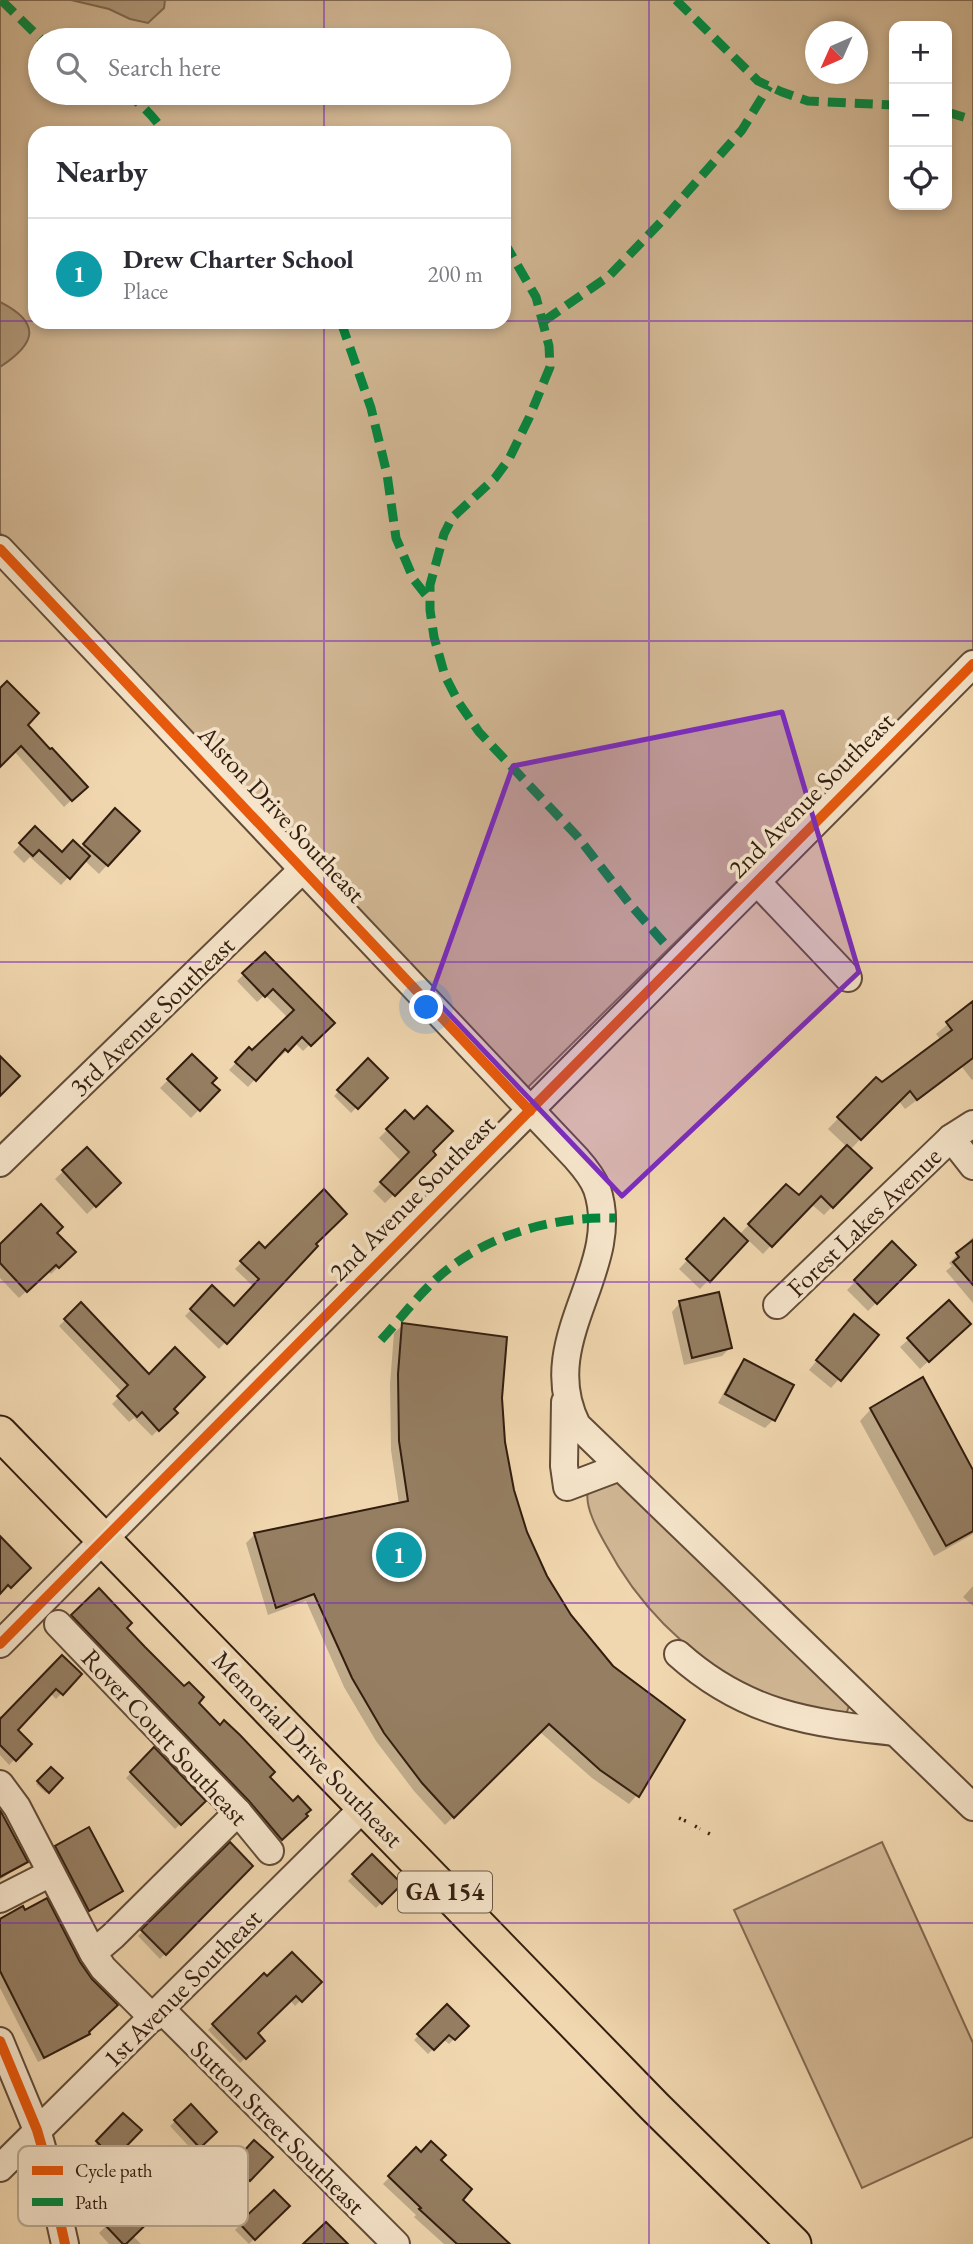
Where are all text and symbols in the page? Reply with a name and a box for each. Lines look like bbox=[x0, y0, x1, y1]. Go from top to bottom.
north arrow bbox=[805, 21, 868, 84]
map controls bbox=[889, 21, 952, 210]
button: + bbox=[889, 21, 952, 84]
search box bbox=[28, 28, 511, 105]
icon: search bbox=[52, 48, 90, 86]
text: Search here bbox=[108, 50, 221, 84]
button: − bbox=[889, 84, 952, 147]
button: locate bbox=[889, 147, 952, 210]
text: Nearby bbox=[56, 152, 148, 191]
text: Drew Charter School bbox=[123, 242, 354, 276]
text: 1 bbox=[73, 259, 85, 289]
text: 200 m bbox=[427, 259, 483, 289]
text: Place bbox=[123, 276, 168, 306]
street label: 2nd Avenue Southeast bbox=[721, 705, 901, 885]
street label: Alston Drive Southeast bbox=[190, 717, 373, 910]
street label: 3rd Avenue Southeast bbox=[62, 929, 242, 1103]
your location bbox=[409, 990, 443, 1024]
street label: 2nd Avenue Southeast bbox=[322, 1108, 502, 1288]
street label: Forest Lakes Avenue bbox=[779, 1140, 949, 1304]
pin: 1 bbox=[376, 1529, 422, 1581]
street label: Rover Court Southeast bbox=[74, 1641, 256, 1833]
street label: Memorial Drive Southeast bbox=[205, 1643, 411, 1855]
road number: GA 154 bbox=[398, 1871, 492, 1912]
street label: 1st Avenue Southeast bbox=[95, 1901, 269, 2075]
street label: Sutton Street Southeast bbox=[183, 2032, 373, 2222]
legend bbox=[18, 2146, 248, 2226]
text: Cycle path bbox=[75, 2158, 153, 2183]
text: Path bbox=[75, 2190, 108, 2215]

